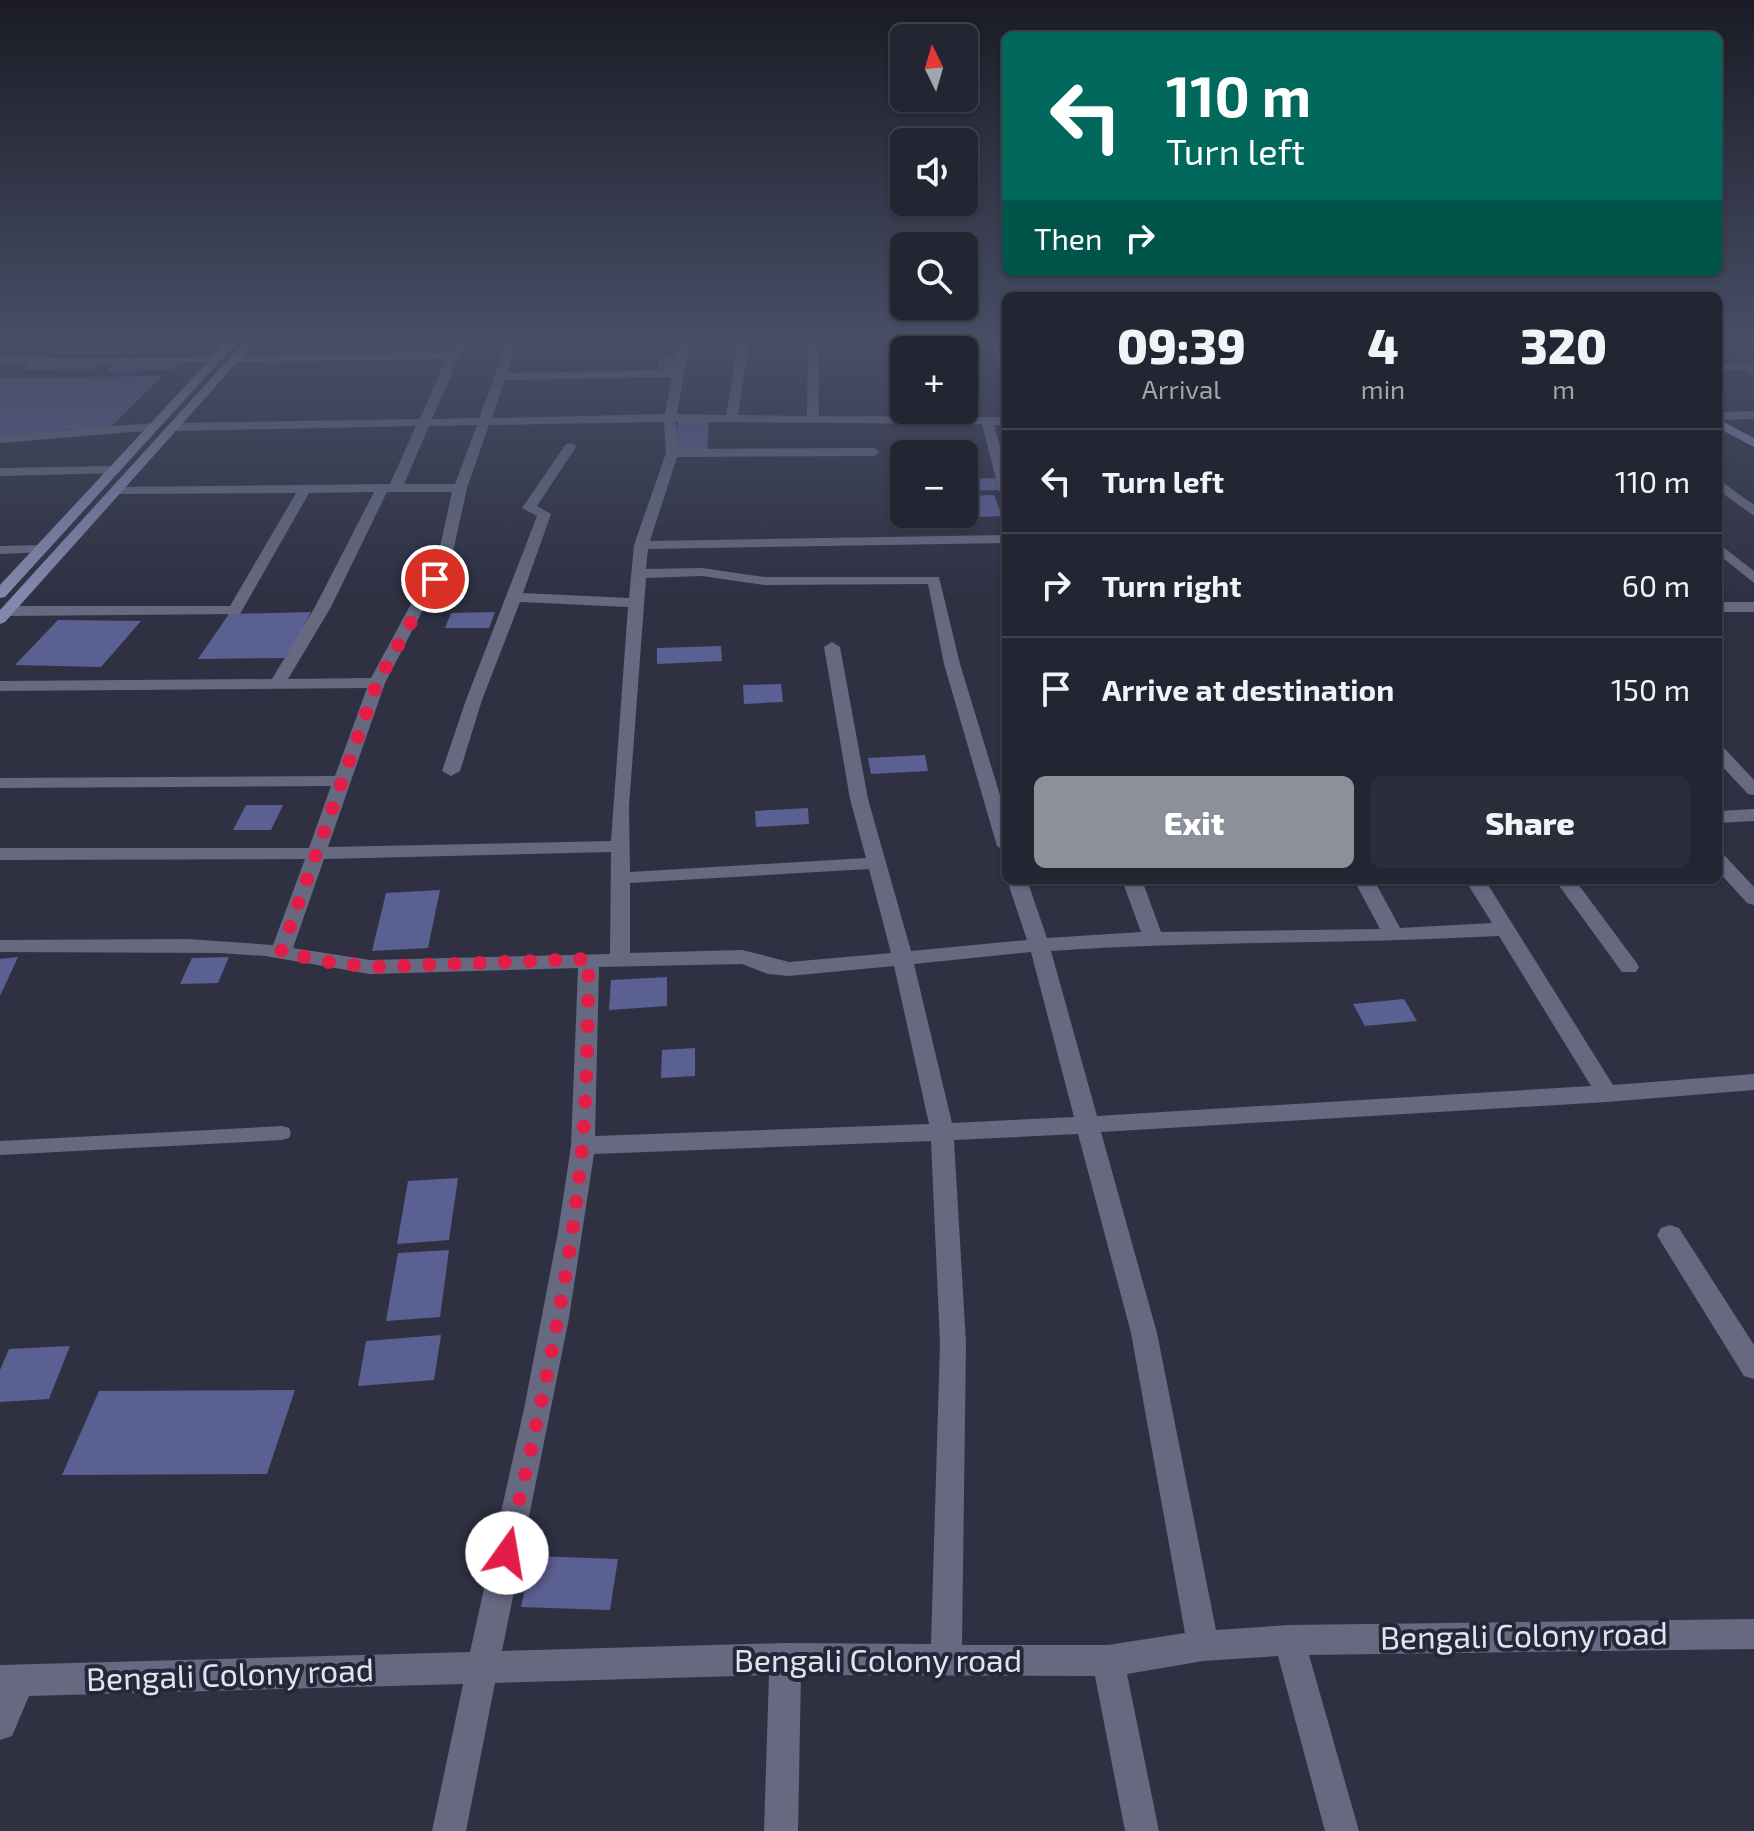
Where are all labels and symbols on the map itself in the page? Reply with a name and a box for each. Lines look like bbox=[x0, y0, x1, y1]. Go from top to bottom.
north arrow bbox=[890, 24, 978, 112]
pin bbox=[401, 545, 469, 613]
position arrow bbox=[465, 1511, 549, 1595]
street label: Bengali Colony road bbox=[1380, 1612, 1668, 1656]
street label: Bengali Colony road bbox=[734, 1640, 1022, 1678]
street label: Bengali Colony road bbox=[85, 1649, 375, 1697]

